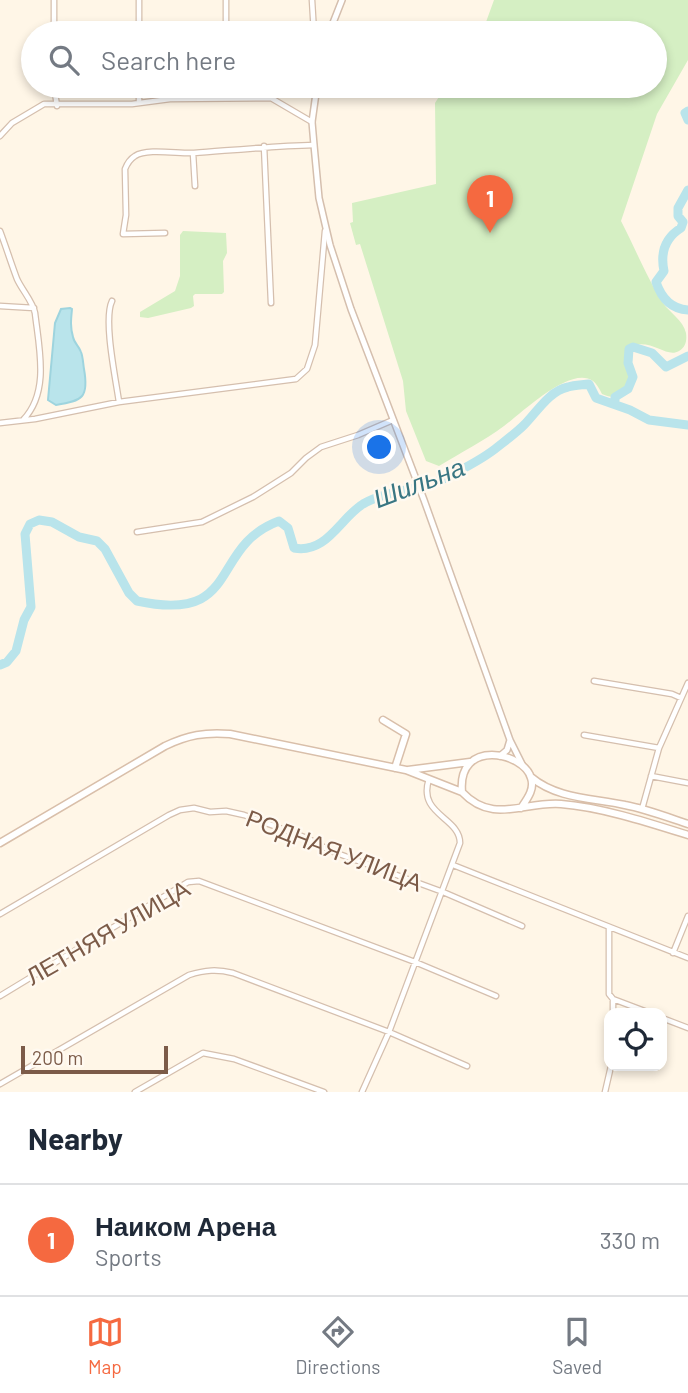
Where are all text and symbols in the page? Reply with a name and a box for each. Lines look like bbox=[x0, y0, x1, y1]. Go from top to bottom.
search box bbox=[21, 21, 667, 98]
icon: search bbox=[45, 41, 83, 79]
text: Search here bbox=[101, 44, 236, 75]
pin: 1 bbox=[467, 175, 513, 233]
your location bbox=[362, 430, 396, 464]
water label: Шильна bbox=[368, 450, 469, 513]
street label: РОДНАЯ УЛИЦА bbox=[242, 803, 427, 897]
street label: ЛЕТНЯЯ УЛИЦА bbox=[20, 873, 194, 990]
map controls bbox=[604, 1008, 667, 1071]
button: locate bbox=[604, 1008, 667, 1071]
scale bar bbox=[21, 1043, 168, 1075]
text: 200 m bbox=[32, 1046, 83, 1069]
text: Nearby bbox=[28, 1120, 123, 1156]
text: Наиком Арена bbox=[95, 1210, 276, 1241]
text: 1 bbox=[47, 1226, 55, 1254]
text: 330 m bbox=[600, 1226, 660, 1254]
text: Sports bbox=[95, 1243, 162, 1271]
tab: Map bbox=[86, 1313, 124, 1378]
tab: Directions bbox=[296, 1313, 381, 1378]
tab: Saved bbox=[552, 1313, 602, 1378]

